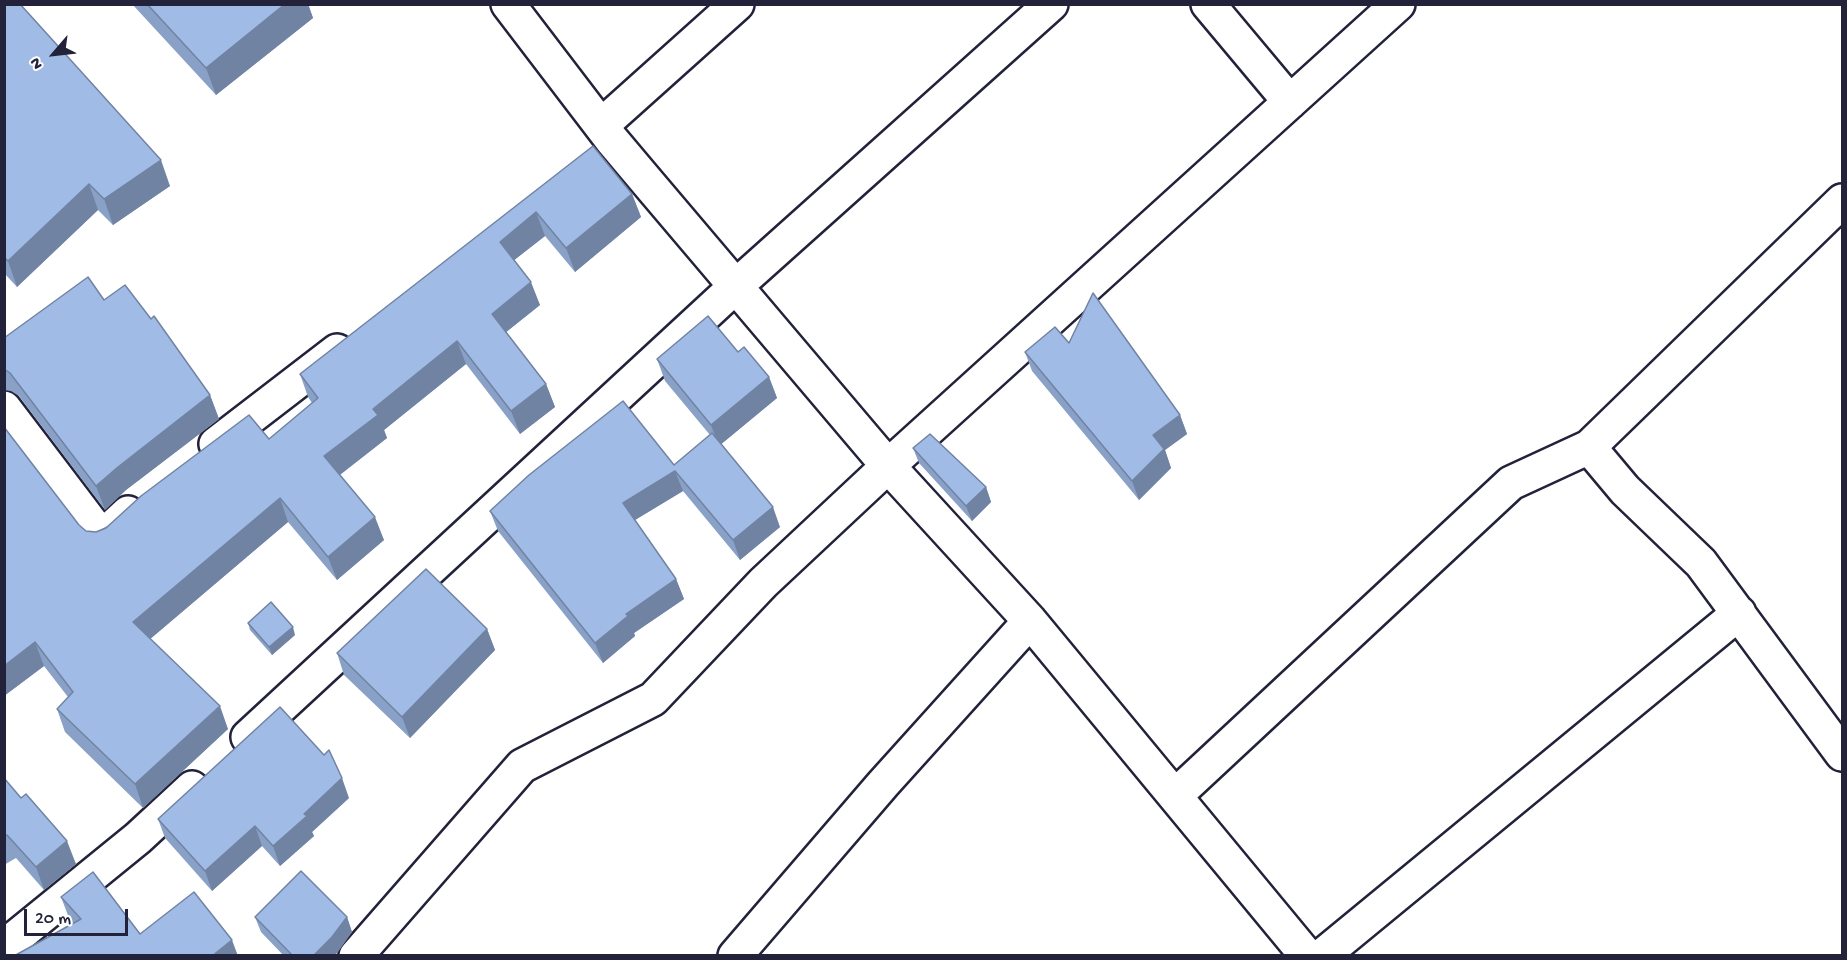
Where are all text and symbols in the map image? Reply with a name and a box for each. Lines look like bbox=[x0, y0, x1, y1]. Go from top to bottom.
north arrow bbox=[24, 24, 84, 84]
text: N bbox=[27, 54, 49, 72]
scale bar bbox=[27, 897, 130, 935]
text: 20 m bbox=[35, 909, 71, 930]

